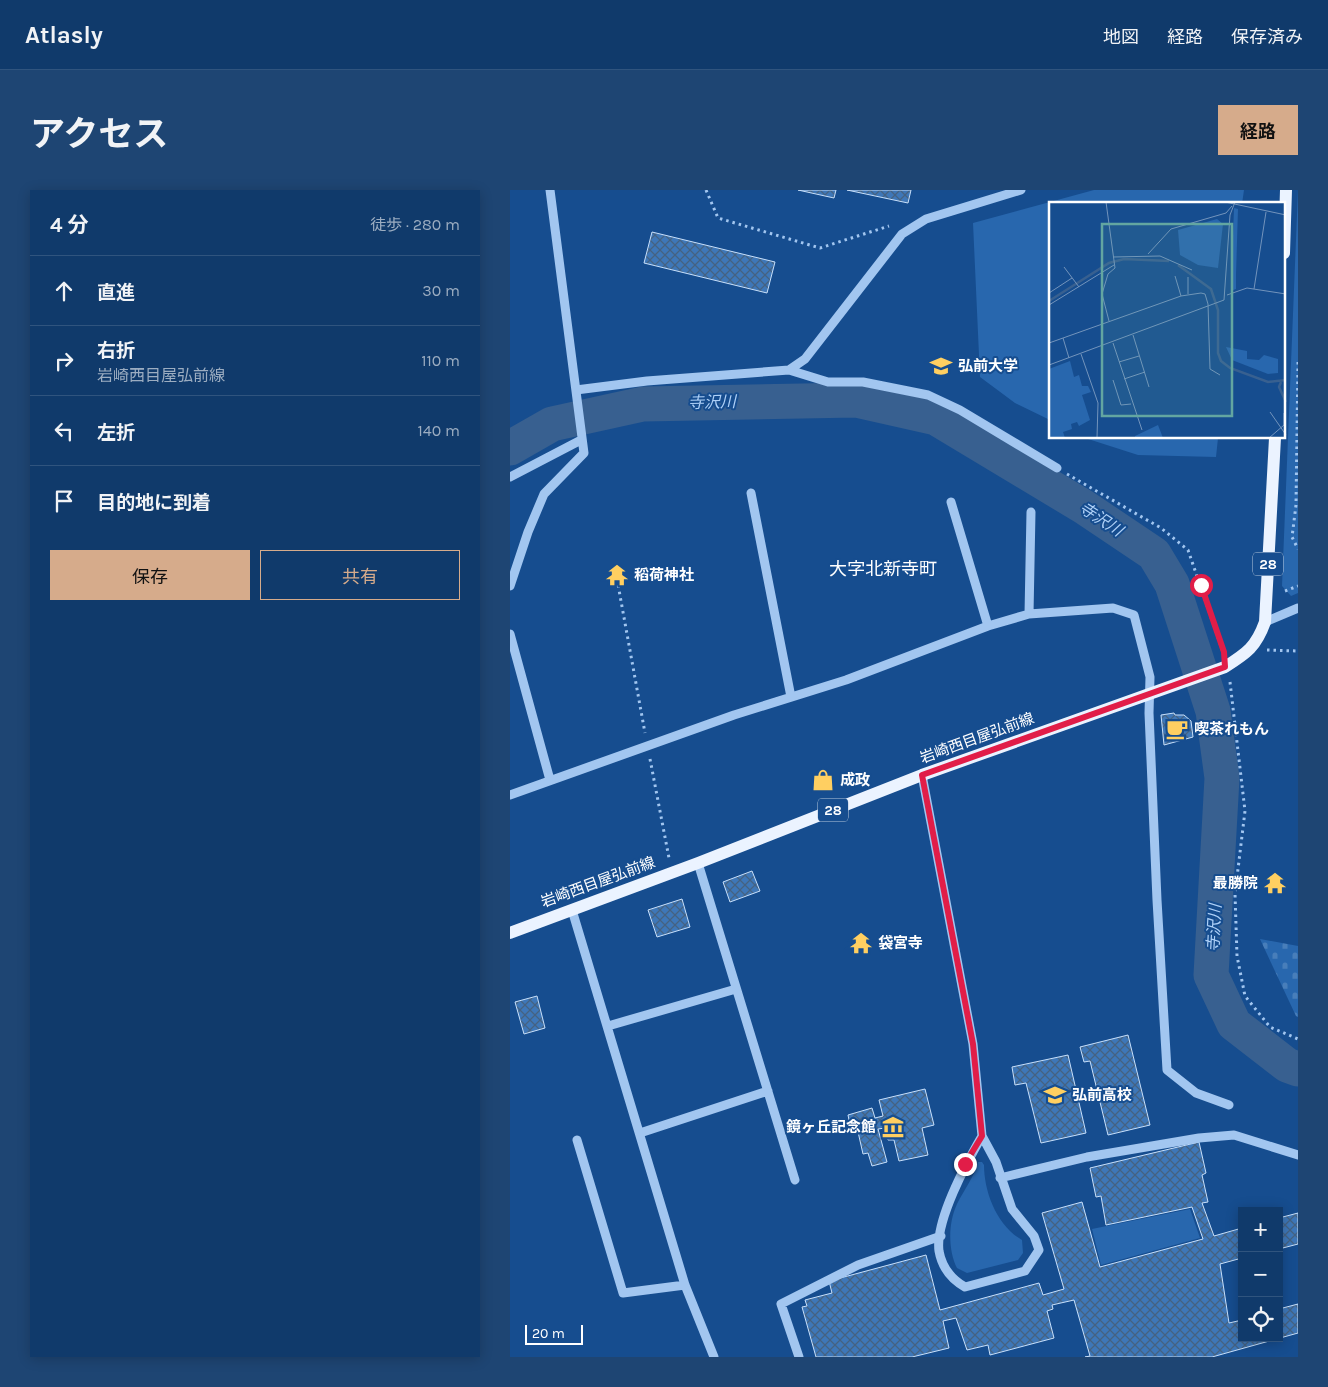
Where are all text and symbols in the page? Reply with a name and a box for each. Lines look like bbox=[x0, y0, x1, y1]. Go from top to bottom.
text: Atlasly bbox=[25, 21, 103, 49]
text: 地図 bbox=[1103, 26, 1139, 48]
text: 経路 bbox=[1167, 26, 1203, 48]
text: 保存済み bbox=[1231, 26, 1303, 48]
button: 経路 bbox=[1218, 105, 1298, 155]
text: アクセス bbox=[30, 114, 168, 155]
inset map bbox=[1049, 202, 1286, 439]
text: 4 分 bbox=[50, 213, 89, 237]
text: 徒歩 · 280 m bbox=[370, 215, 460, 234]
icon: ahead bbox=[50, 277, 78, 305]
text: 30 m bbox=[422, 281, 460, 300]
text: 直進 bbox=[97, 282, 135, 304]
text: 右折 bbox=[97, 340, 135, 362]
icon: right bbox=[50, 347, 78, 375]
text: 110 m bbox=[421, 351, 460, 370]
school or university icon: 弘前大学 bbox=[928, 353, 954, 379]
place label: 弘前大学 bbox=[958, 357, 1018, 375]
text: 岩崎西目屋弘前線 bbox=[97, 366, 225, 385]
water label: 寺沢川 bbox=[688, 392, 738, 412]
icon: left bbox=[50, 417, 78, 445]
text: 140 m bbox=[418, 421, 460, 440]
text: 左折 bbox=[97, 422, 135, 444]
icon: arrive bbox=[50, 487, 78, 515]
text: 目的地に到着 bbox=[97, 492, 211, 514]
water label: 寺沢川 bbox=[1076, 498, 1128, 541]
button: 保存 bbox=[50, 550, 250, 600]
button: 共有 bbox=[260, 550, 460, 600]
road number: 28 bbox=[1253, 552, 1283, 576]
district label: 大字北新寺町 bbox=[829, 558, 937, 580]
temple icon: 稻荷神社 bbox=[604, 562, 630, 588]
place label: 稻荷神社 bbox=[634, 566, 694, 584]
route start bbox=[1190, 574, 1213, 597]
street label: 岩崎西目屋弘前線 bbox=[918, 709, 1036, 767]
cafe icon: 喫茶れもん bbox=[1164, 716, 1190, 742]
place label: 喫茶れもん bbox=[1194, 720, 1269, 738]
shop icon: 成政 bbox=[810, 767, 836, 793]
place label: 成政 bbox=[840, 771, 870, 789]
road number: 28 bbox=[818, 798, 848, 822]
street label: 岩崎西目屋弘前線 bbox=[539, 853, 657, 911]
temple icon: 最勝院 bbox=[1262, 870, 1288, 896]
place label: 最勝院 bbox=[1213, 874, 1258, 892]
water label: 寺沢川 bbox=[1203, 902, 1225, 952]
temple icon: 袋宮寺 bbox=[848, 930, 874, 956]
place label: 袋宮寺 bbox=[878, 934, 923, 952]
school or university icon: 弘前高校 bbox=[1042, 1082, 1068, 1108]
place label: 弘前高校 bbox=[1072, 1086, 1132, 1104]
museum icon: 鏡ヶ丘記念館 bbox=[880, 1114, 906, 1140]
place label: 鏡ヶ丘記念館 bbox=[786, 1118, 876, 1136]
route end bbox=[954, 1153, 977, 1176]
map controls bbox=[1238, 1207, 1283, 1342]
button: + bbox=[1238, 1207, 1283, 1252]
button: − bbox=[1238, 1252, 1283, 1297]
button: locate bbox=[1238, 1297, 1283, 1342]
scale bar bbox=[525, 1322, 582, 1345]
text: 20 m bbox=[532, 1325, 565, 1342]

